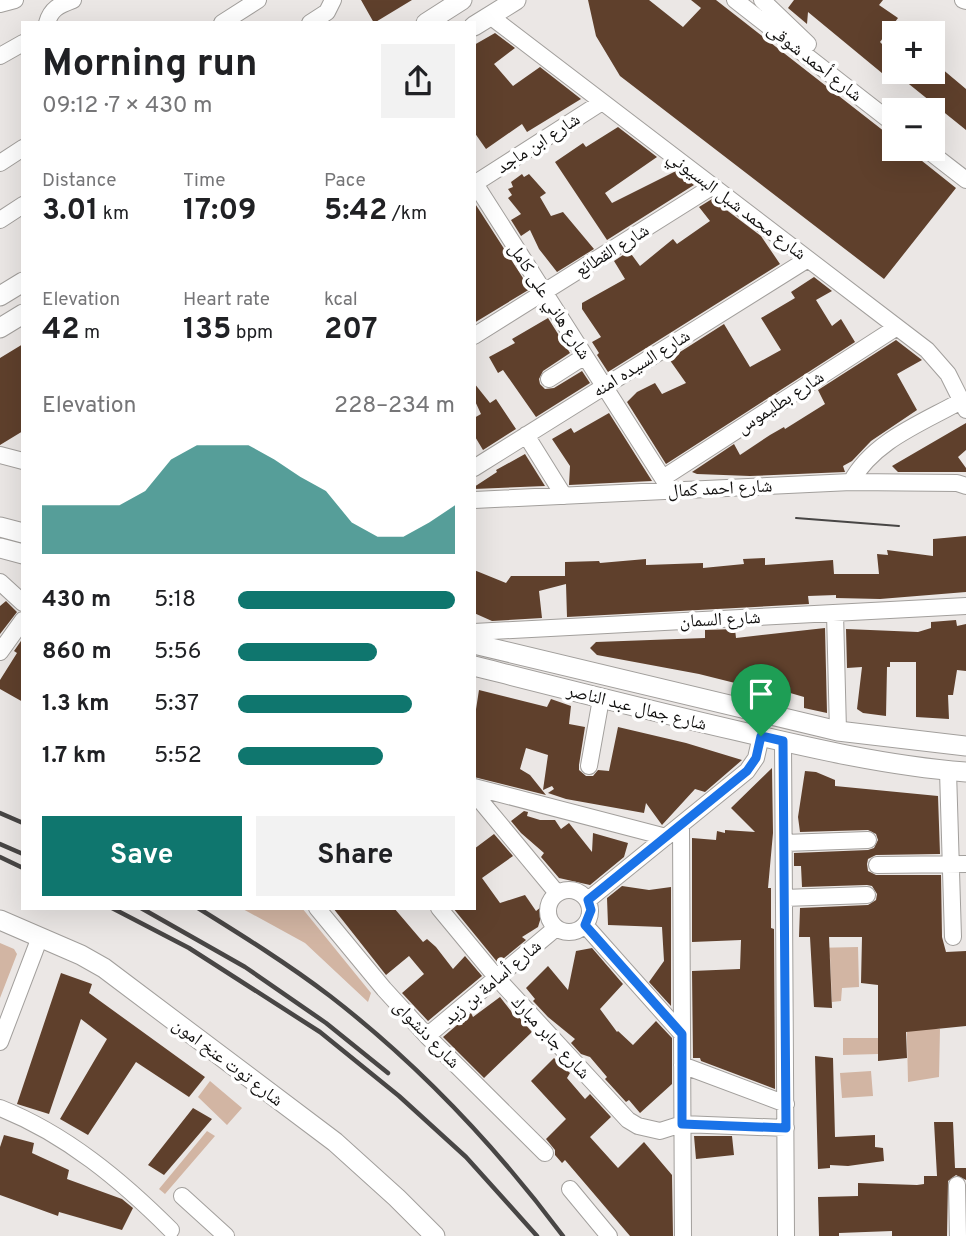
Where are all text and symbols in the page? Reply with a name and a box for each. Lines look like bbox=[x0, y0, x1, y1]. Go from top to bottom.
street label: شارع أحمد شوقى bbox=[762, 18, 867, 108]
map controls bbox=[882, 21, 945, 161]
button: + bbox=[882, 21, 945, 84]
text: Morning run bbox=[42, 41, 258, 90]
button: share bbox=[381, 44, 455, 118]
text: 09:12 · 7 × 430 m bbox=[42, 92, 213, 121]
button: − bbox=[882, 98, 945, 161]
street label: شارع ابن ماجد bbox=[493, 109, 585, 180]
street label: شارع محمد شبل البسيوني bbox=[661, 146, 810, 267]
text: Distance bbox=[42, 169, 117, 193]
text: Time bbox=[183, 169, 226, 193]
text: Pace bbox=[324, 169, 366, 193]
text: 3.01 bbox=[42, 193, 98, 230]
text: 17:09 bbox=[183, 193, 257, 230]
text: 5:42 bbox=[324, 193, 387, 230]
text: km bbox=[98, 202, 129, 226]
text: /km bbox=[387, 202, 427, 226]
street label: شارع القطائع bbox=[572, 220, 654, 283]
street label: شارع هاني على كامل bbox=[501, 239, 595, 365]
text: Elevation bbox=[42, 288, 120, 312]
text: Heart rate bbox=[183, 288, 270, 312]
text: kcal bbox=[324, 288, 358, 312]
text: 42 bbox=[42, 312, 80, 349]
text: 135 bbox=[183, 312, 231, 349]
text: 207 bbox=[324, 312, 378, 349]
text: m bbox=[80, 321, 100, 345]
text: bpm bbox=[231, 321, 273, 345]
street label: شارع السيده امنه bbox=[589, 325, 695, 403]
street label: شارع بطليموس bbox=[733, 366, 829, 440]
text: Elevation bbox=[42, 392, 137, 421]
text: 228–234 m bbox=[334, 392, 455, 421]
street label: شارع احمد كمال bbox=[667, 475, 773, 504]
text: 430 m bbox=[42, 586, 111, 615]
text: 5:18 bbox=[154, 586, 196, 615]
street label: شارع السمان bbox=[679, 607, 761, 634]
text: 860 m bbox=[42, 638, 112, 667]
text: 5:56 bbox=[154, 638, 201, 667]
pin bbox=[731, 664, 791, 736]
icon: arrive bbox=[742, 675, 780, 713]
street label: شارع جمال عبد الناصر bbox=[563, 680, 709, 737]
text: 1.3 km bbox=[42, 690, 109, 719]
text: 5:37 bbox=[154, 690, 199, 719]
text: 1.7 km bbox=[42, 742, 106, 771]
text: 5:52 bbox=[154, 742, 202, 771]
button: Save bbox=[42, 816, 242, 896]
button: Share bbox=[256, 816, 455, 896]
street label: شارع أسامة بن زيد bbox=[439, 935, 547, 1031]
street label: شارع جابر مبارك bbox=[505, 991, 594, 1085]
street label: شارع دنشواى bbox=[388, 996, 464, 1074]
street label: شارع توت عنخ امون bbox=[167, 1014, 287, 1112]

